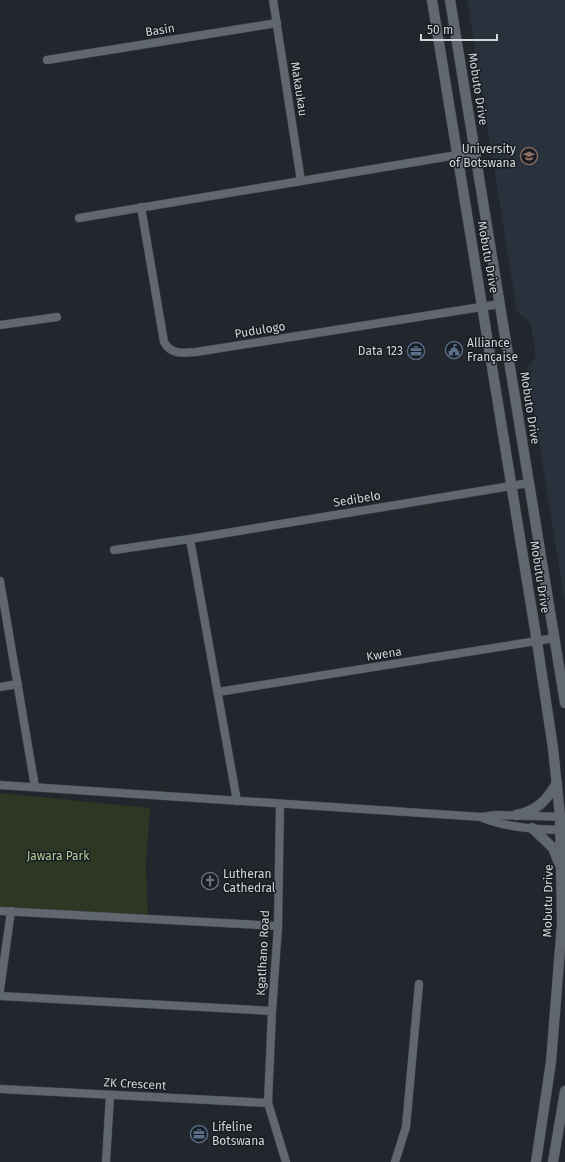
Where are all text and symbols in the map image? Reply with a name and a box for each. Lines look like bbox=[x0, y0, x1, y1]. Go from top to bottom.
scale bar bbox=[421, 16, 497, 42]
street label: Basin bbox=[144, 21, 176, 39]
text: 50 m bbox=[427, 23, 453, 37]
street label: Mobuto Drive bbox=[465, 52, 491, 126]
street label: Makaukau bbox=[288, 61, 310, 117]
place label: University of Botswana bbox=[449, 142, 516, 170]
school or university icon: University of Botswana bbox=[519, 146, 539, 166]
street label: Mobutu Drive bbox=[475, 220, 501, 294]
street label: Pudulogo bbox=[234, 319, 286, 341]
place label: Alliance Française bbox=[467, 336, 518, 364]
public building icon: Alliance Française bbox=[444, 340, 464, 360]
office icon: Data 123 bbox=[406, 341, 426, 361]
place label: Data 123 bbox=[358, 344, 403, 358]
street label: Mobuto Drive bbox=[517, 371, 543, 445]
street label: Sedibelo bbox=[332, 488, 382, 510]
street label: Mobutu Drive bbox=[527, 540, 553, 614]
street label: Kwena bbox=[365, 644, 403, 664]
park label: Jawara Park bbox=[27, 849, 90, 863]
street label: Mobutu Drive bbox=[540, 864, 556, 938]
place label: Lutheran Cathedral bbox=[223, 867, 276, 895]
church icon: Lutheran Cathedral bbox=[200, 871, 220, 891]
street label: Kgatlhano Road bbox=[254, 910, 272, 996]
street label: ZK Crescent bbox=[103, 1075, 167, 1093]
place label: Lifeline Botswana bbox=[212, 1120, 265, 1148]
office icon: Lifeline Botswana bbox=[189, 1124, 209, 1144]

